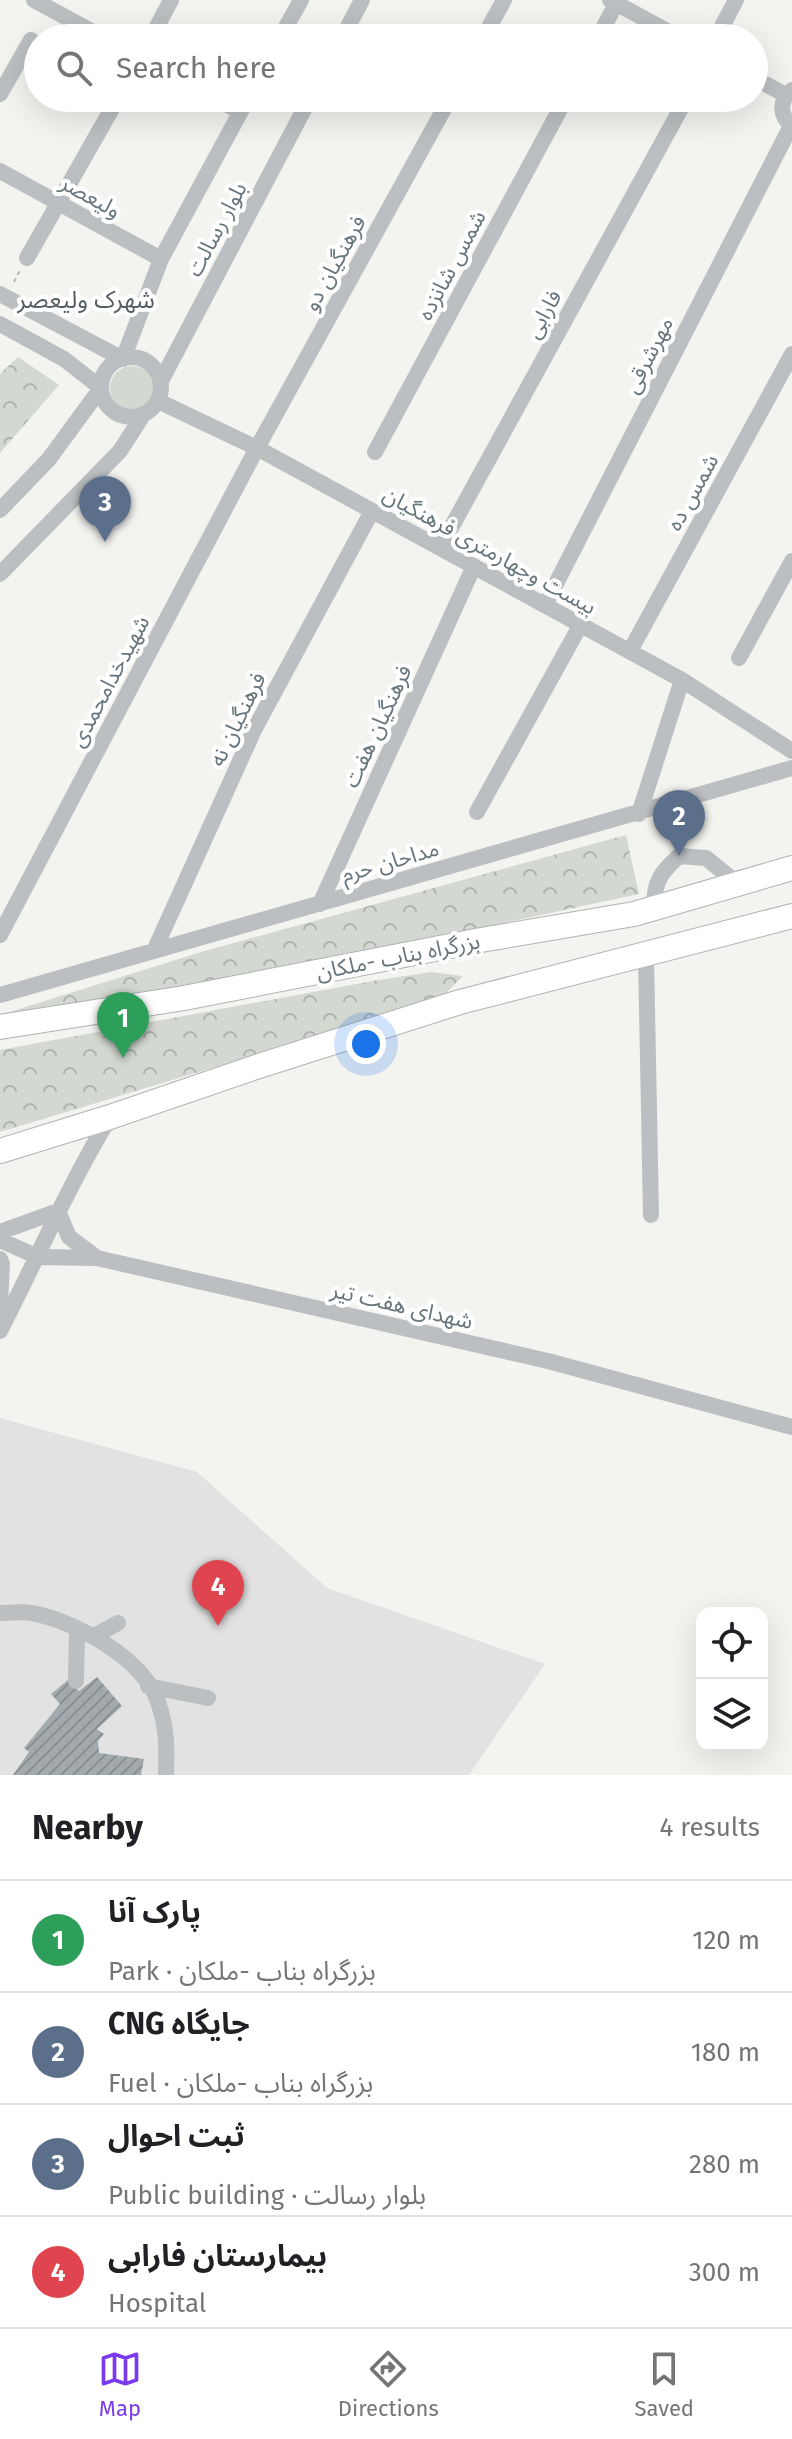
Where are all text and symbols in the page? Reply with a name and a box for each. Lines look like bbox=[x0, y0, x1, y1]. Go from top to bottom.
search box bbox=[24, 24, 768, 112]
icon: search bbox=[52, 46, 96, 90]
text: Search here bbox=[116, 50, 276, 86]
street label: ولیعصر bbox=[55, 168, 126, 224]
street label: بلوار رسالت bbox=[180, 177, 253, 281]
street label: شمس شانزده bbox=[411, 206, 492, 325]
street label: فرهنگیان دو bbox=[297, 211, 372, 316]
street label: فارابی bbox=[519, 285, 568, 343]
district label: شهرک ولیعصر bbox=[16, 286, 155, 314]
street label: مهرشرقی bbox=[618, 313, 679, 398]
street label: شمس ده bbox=[660, 449, 724, 535]
pin: 3 bbox=[79, 476, 131, 542]
street label: بیست وچهارمتری فرهنگیان bbox=[378, 480, 601, 621]
street label: شهیدخدامحمدی bbox=[64, 611, 155, 752]
street label: فرهنگیان هفت bbox=[337, 661, 418, 792]
street label: فرهنگیان نه bbox=[203, 668, 272, 771]
pin: 2 bbox=[653, 790, 705, 856]
street label: مداحان حرم bbox=[338, 835, 443, 891]
street label: بزرگراه بناب -ملکان bbox=[314, 927, 482, 986]
pin: 1 bbox=[97, 992, 149, 1058]
your location bbox=[346, 1024, 386, 1064]
street label: شهدای هفت تیر bbox=[327, 1276, 475, 1335]
pin: 4 bbox=[192, 1560, 244, 1626]
map controls bbox=[696, 1607, 768, 1751]
button: locate bbox=[696, 1607, 768, 1679]
button: layers bbox=[696, 1679, 768, 1751]
text: Nearby bbox=[32, 1807, 143, 1848]
text: 4 results bbox=[659, 1812, 760, 1843]
text: پارک آنا bbox=[108, 1894, 201, 1930]
text: 1 bbox=[52, 1925, 64, 1956]
text: 120 m bbox=[692, 1925, 760, 1956]
text: Park · بزرگراه بناب -ملکان bbox=[108, 1956, 376, 1987]
text: CNG جایگاه bbox=[108, 2006, 250, 2042]
text: 2 bbox=[51, 2037, 65, 2068]
text: 180 m bbox=[691, 2037, 760, 2068]
text: Fuel · بزرگراه بناب -ملکان bbox=[108, 2068, 373, 2099]
text: ثبت احوال bbox=[108, 2118, 245, 2154]
text: 3 bbox=[51, 2149, 65, 2180]
text: 280 m bbox=[689, 2149, 760, 2180]
text: Public building · بلوار رسالت bbox=[108, 2180, 426, 2211]
text: بیمارستان فارابی bbox=[108, 2238, 327, 2274]
text: 4 bbox=[51, 2257, 65, 2288]
text: 300 m bbox=[689, 2257, 760, 2288]
text: Hospital bbox=[108, 2288, 207, 2319]
tab: Map bbox=[98, 2347, 142, 2422]
tab: Directions bbox=[338, 2347, 439, 2422]
tab: Saved bbox=[635, 2347, 694, 2422]

